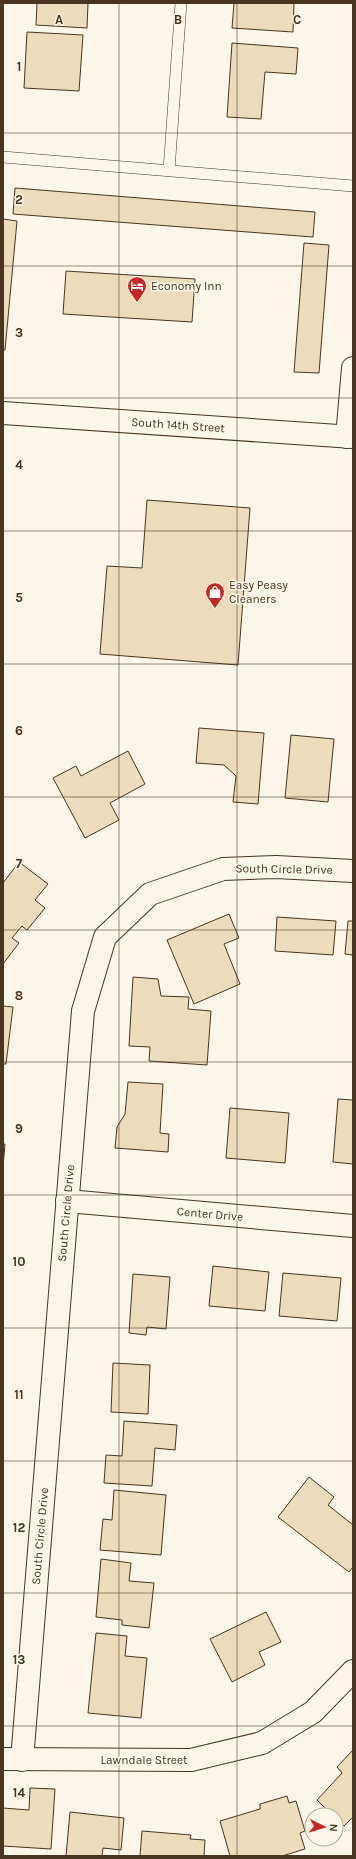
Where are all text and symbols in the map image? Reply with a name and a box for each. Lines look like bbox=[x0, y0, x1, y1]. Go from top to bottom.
text: A bbox=[55, 12, 63, 27]
text: B bbox=[174, 12, 182, 27]
text: C bbox=[293, 12, 301, 27]
text: 1 bbox=[17, 59, 21, 74]
text: 2 bbox=[15, 192, 23, 207]
hotel icon: Economy Inn bbox=[126, 275, 148, 303]
place label: Economy Inn bbox=[151, 279, 222, 293]
text: 3 bbox=[15, 325, 23, 340]
street label: South 14th Street bbox=[131, 415, 226, 435]
text: 4 bbox=[15, 457, 23, 472]
place label: Easy Peasy Cleaners bbox=[229, 578, 288, 606]
shop icon: Easy Peasy Cleaners bbox=[204, 581, 226, 609]
text: 5 bbox=[15, 590, 23, 605]
text: 6 bbox=[15, 723, 23, 738]
text: 7 bbox=[16, 856, 23, 871]
street label: South Circle Drive bbox=[235, 861, 333, 877]
text: 8 bbox=[15, 988, 23, 1003]
text: 9 bbox=[15, 1121, 23, 1136]
street label: South Circle Drive bbox=[55, 1164, 77, 1262]
street label: Center Drive bbox=[176, 1204, 244, 1224]
text: 10 bbox=[13, 1254, 25, 1269]
text: 11 bbox=[14, 1387, 24, 1402]
street label: South Circle Drive bbox=[29, 1487, 51, 1585]
text: 12 bbox=[13, 1520, 25, 1535]
text: 13 bbox=[13, 1652, 25, 1667]
street label: Lawndale Street bbox=[100, 1753, 188, 1767]
text: 14 bbox=[13, 1785, 25, 1800]
north arrow bbox=[304, 1807, 344, 1847]
text: N bbox=[327, 1823, 340, 1832]

